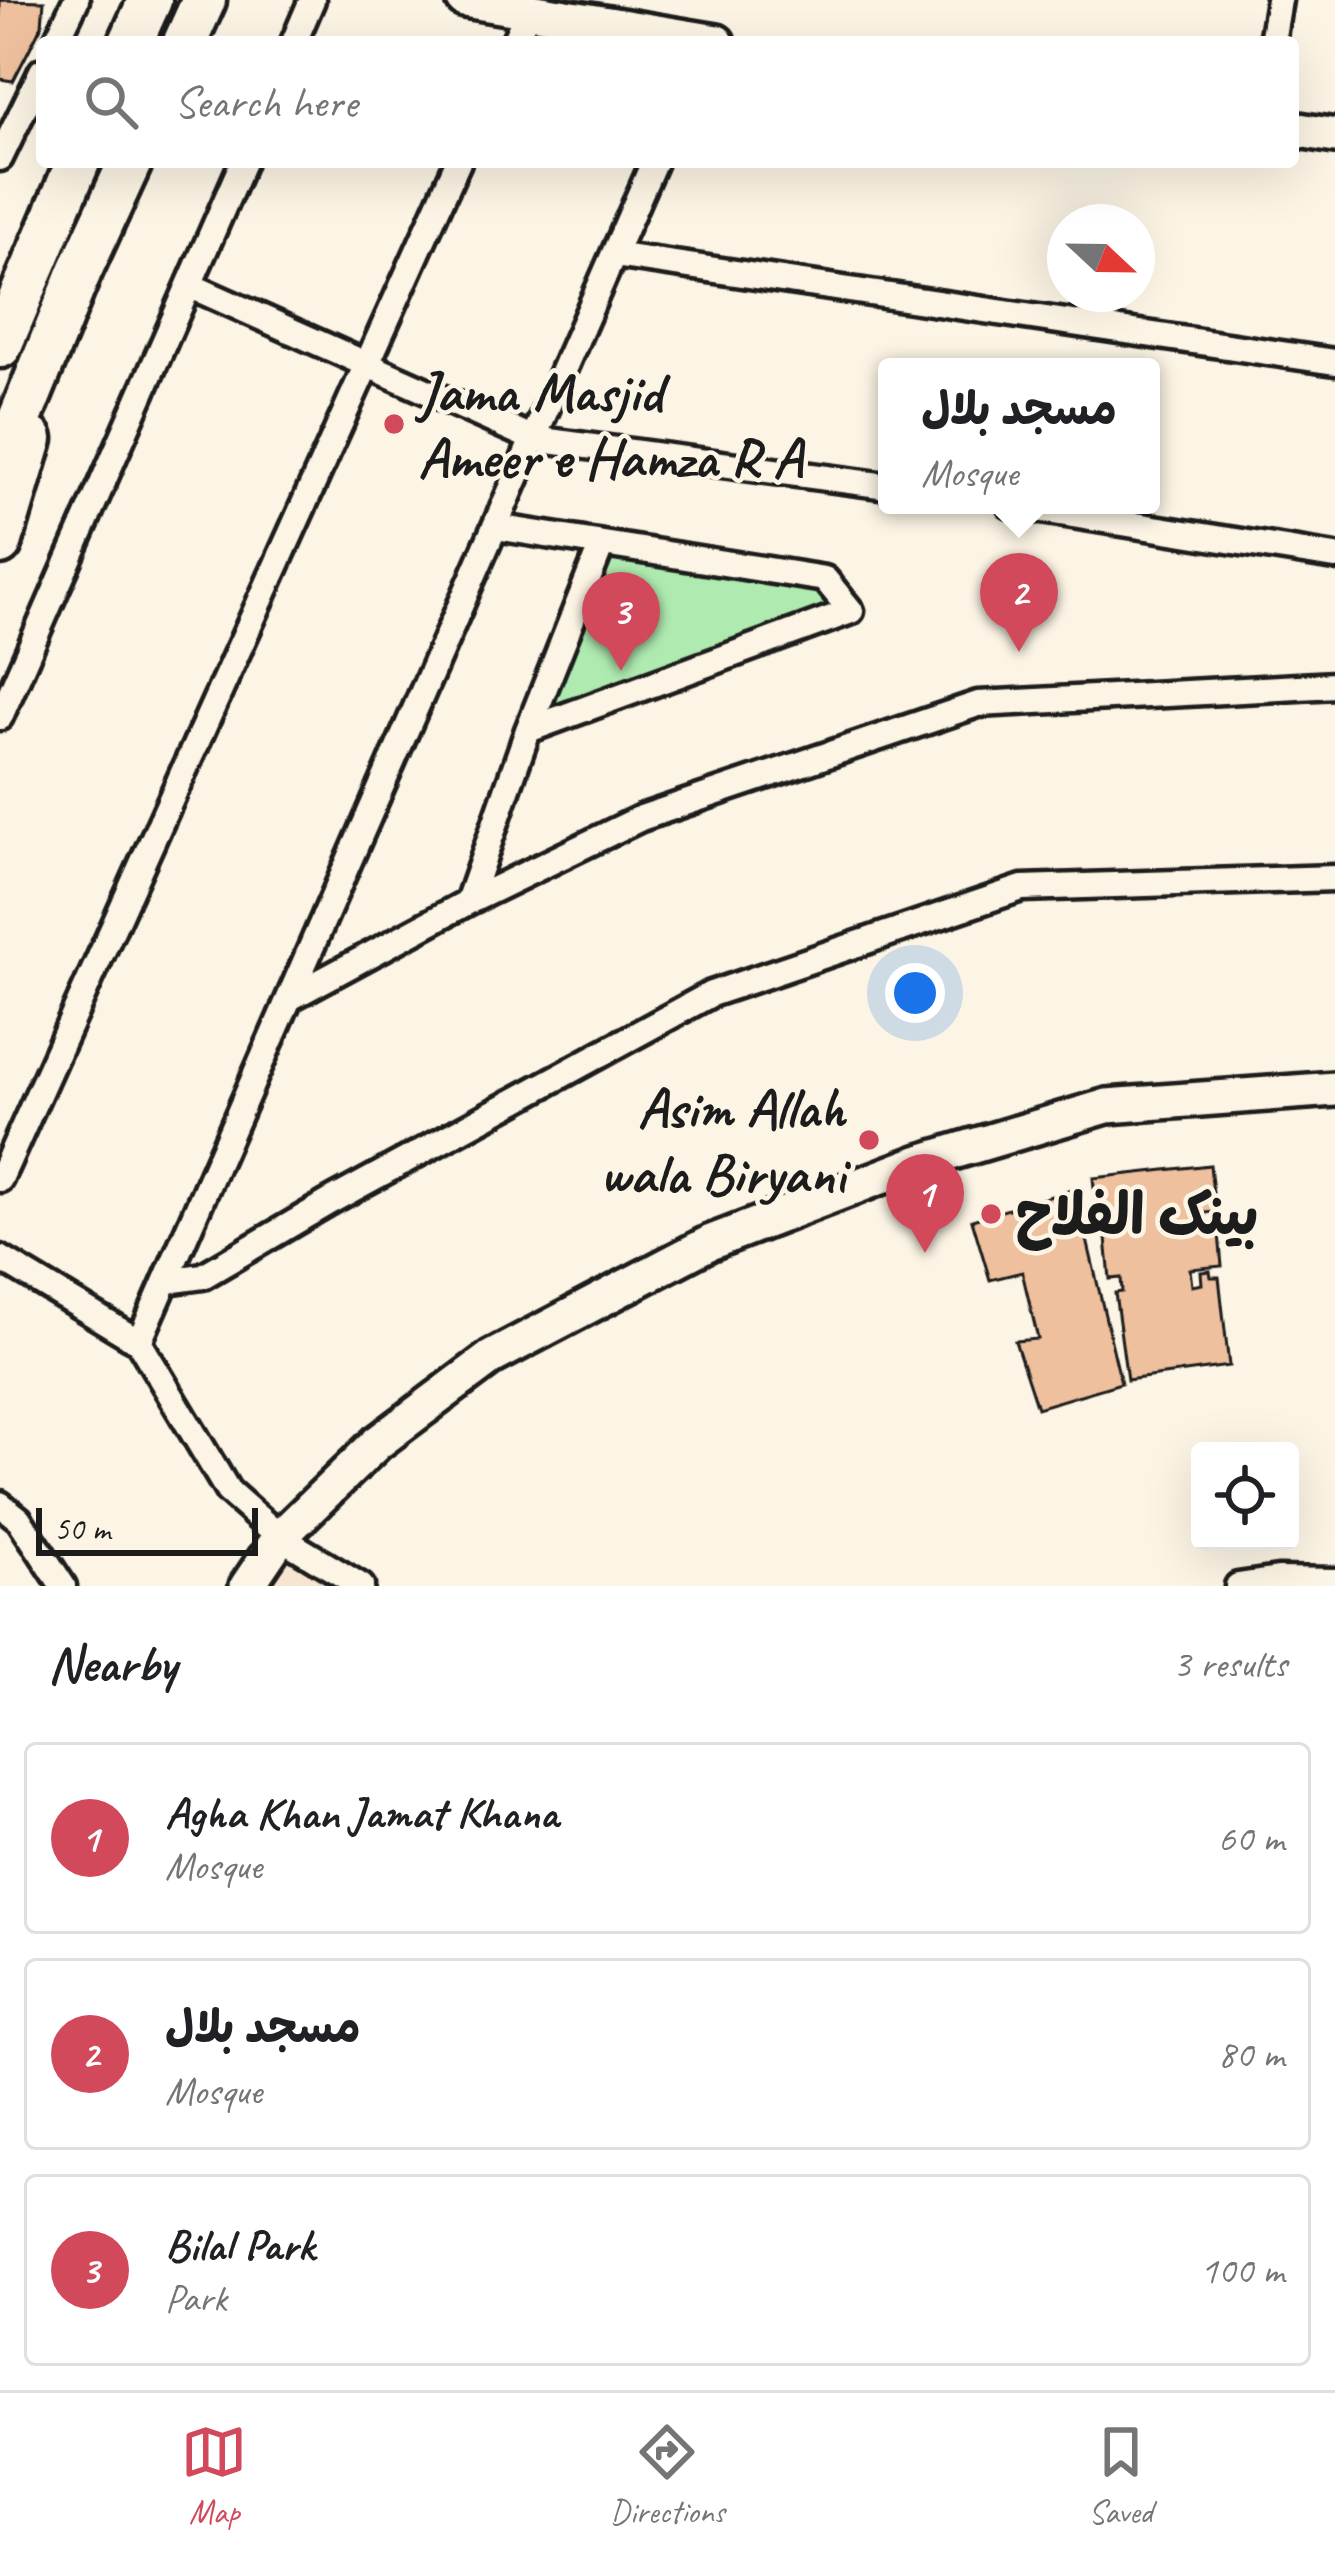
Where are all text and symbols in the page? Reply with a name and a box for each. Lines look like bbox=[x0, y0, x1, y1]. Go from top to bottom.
search box bbox=[36, 36, 1299, 168]
icon: search bbox=[78, 69, 144, 135]
text: Search here bbox=[174, 74, 357, 131]
north arrow bbox=[1047, 204, 1155, 312]
place label: Jama Masjid Ameer e Hamza R A bbox=[414, 356, 806, 494]
popup bbox=[878, 358, 1160, 514]
text: مسجد بلال bbox=[921, 381, 1117, 438]
marker: Jama Masjid Ameer e Hamza R A bbox=[381, 411, 407, 437]
text: Mosque bbox=[921, 449, 1018, 498]
pin: 2 bbox=[980, 553, 1058, 652]
pin: 3 bbox=[582, 572, 660, 671]
your location bbox=[885, 963, 945, 1023]
place label: Asim Allah wala Biryani bbox=[600, 1072, 852, 1210]
marker: Asim Allah wala Biryani bbox=[856, 1127, 882, 1153]
pin: 1 bbox=[886, 1154, 964, 1253]
place label: بینک الفلاح bbox=[1015, 1179, 1259, 1251]
marker: بینک الفلاح bbox=[978, 1201, 1004, 1227]
map controls bbox=[1191, 1442, 1299, 1550]
button: locate bbox=[1191, 1442, 1299, 1550]
scale bar bbox=[36, 1502, 258, 1555]
text: 50 m bbox=[54, 1508, 110, 1550]
text: Nearby bbox=[48, 1632, 176, 1696]
text: 3 results bbox=[1173, 1640, 1287, 1689]
text: Agha Khan Jamat Khana bbox=[165, 1785, 558, 1842]
text: 1 bbox=[81, 1814, 99, 1863]
text: 60 m bbox=[1218, 1814, 1284, 1863]
text: Mosque bbox=[165, 1842, 262, 1891]
text: مسجد بلال bbox=[165, 1999, 361, 2056]
text: 2 bbox=[81, 2030, 99, 2079]
text: 80 m bbox=[1218, 2030, 1284, 2079]
text: Mosque bbox=[165, 2067, 262, 2116]
text: Bilal Park bbox=[165, 2217, 314, 2274]
text: 3 bbox=[81, 2246, 99, 2295]
text: 100 m bbox=[1200, 2246, 1284, 2295]
text: Park bbox=[165, 2274, 227, 2323]
tab: Map bbox=[181, 2419, 247, 2533]
tab: Directions bbox=[610, 2419, 725, 2533]
tab: Saved bbox=[1088, 2419, 1154, 2533]

